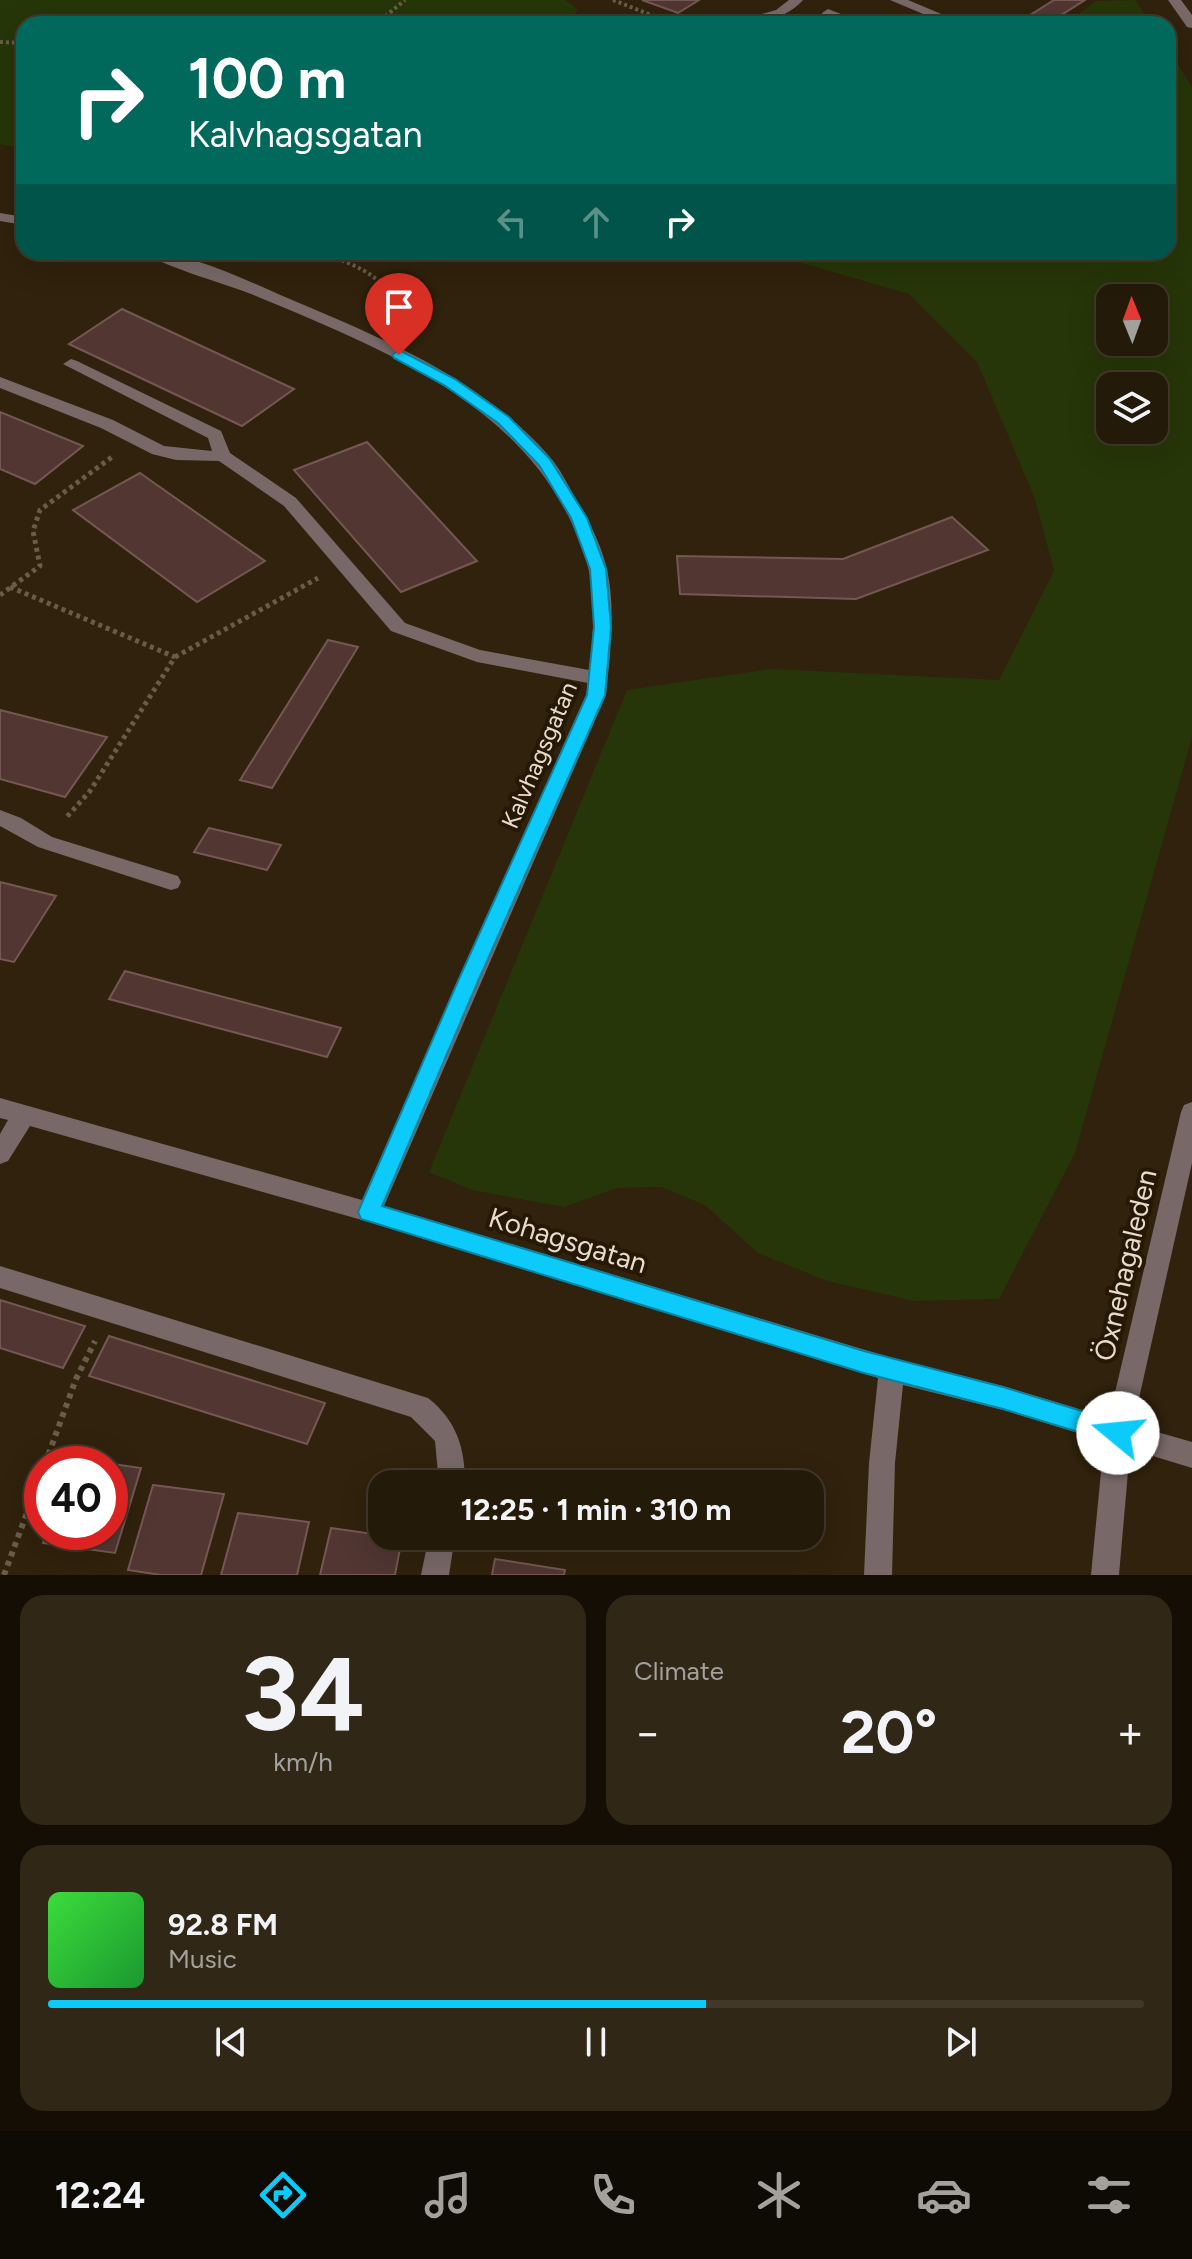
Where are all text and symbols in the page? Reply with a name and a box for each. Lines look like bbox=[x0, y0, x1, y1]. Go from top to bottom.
text: 100 m bbox=[188, 45, 346, 112]
icon: right bbox=[56, 48, 160, 152]
text: Kalvhagsgatan bbox=[188, 113, 422, 156]
icon: left bbox=[490, 200, 534, 244]
icon: ahead bbox=[574, 200, 618, 244]
icon: right bbox=[658, 200, 702, 244]
pin bbox=[365, 273, 433, 355]
north arrow bbox=[1096, 284, 1168, 356]
map controls bbox=[1096, 284, 1168, 444]
icon: arrive bbox=[377, 285, 421, 329]
button: layers bbox=[1096, 372, 1168, 444]
street label: Kalvhagsgatan bbox=[495, 677, 583, 833]
street label: Öxnehagaleden bbox=[1086, 1166, 1164, 1364]
street label: Kohagsgatan bbox=[485, 1200, 651, 1280]
position arrow bbox=[1076, 1391, 1160, 1475]
speed limit sign: 40 bbox=[24, 1446, 128, 1550]
text: 12:25 · 1 min · 310 m bbox=[461, 1491, 731, 1528]
text: 34 bbox=[241, 1631, 365, 1756]
text: Climate bbox=[634, 1655, 724, 1687]
text: 20° bbox=[841, 1696, 937, 1768]
text: − bbox=[634, 1706, 661, 1759]
text: + bbox=[1117, 1706, 1144, 1759]
text: km/h bbox=[273, 1746, 333, 1778]
text: 92.8 FM bbox=[168, 1906, 278, 1943]
text: Music bbox=[168, 1943, 237, 1975]
icon: previous bbox=[209, 2020, 253, 2064]
icon: pause bbox=[574, 2020, 618, 2064]
icon: next bbox=[939, 2020, 983, 2064]
icon: directions bbox=[255, 2167, 311, 2223]
icon: music bbox=[420, 2167, 476, 2223]
icon: phone bbox=[585, 2167, 641, 2223]
icon: climate bbox=[751, 2167, 807, 2223]
icon: car bbox=[916, 2167, 972, 2223]
icon: filters bbox=[1081, 2167, 1137, 2223]
text: 12:24 bbox=[55, 2174, 145, 2217]

